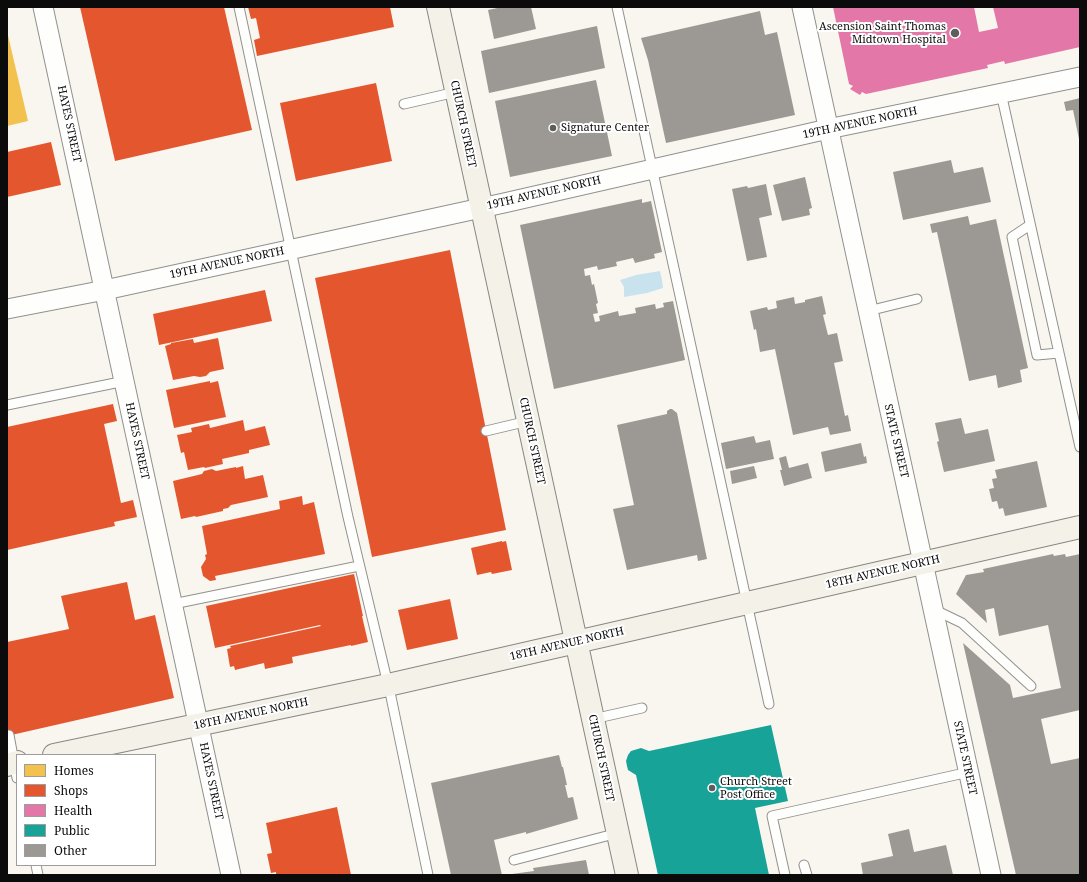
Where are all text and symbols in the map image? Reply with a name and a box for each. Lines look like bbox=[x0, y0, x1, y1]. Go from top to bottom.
place label: Ascension Saint Thomas Midtown Hospital bbox=[819, 20, 946, 46]
marker: Ascension Saint Thomas Midtown Hospital bbox=[949, 27, 961, 39]
street label: CHURCH STREET bbox=[447, 79, 479, 169]
street label: HAYES STREET bbox=[54, 84, 84, 164]
street label: 19TH AVENUE NORTH bbox=[802, 104, 918, 142]
place label: Signature Center bbox=[561, 121, 649, 135]
marker: Signature Center bbox=[548, 123, 558, 133]
street label: 19TH AVENUE NORTH bbox=[486, 173, 602, 213]
street label: 19TH AVENUE NORTH bbox=[169, 244, 285, 282]
street label: CHURCH STREET bbox=[516, 396, 548, 486]
street label: HAYES STREET bbox=[122, 401, 152, 481]
street label: STATE STREET bbox=[881, 403, 911, 479]
street label: 18TH AVENUE NORTH bbox=[825, 552, 941, 592]
street label: 18TH AVENUE NORTH bbox=[509, 624, 625, 664]
street label: 18TH AVENUE NORTH bbox=[193, 695, 309, 733]
street label: CHURCH STREET bbox=[585, 713, 617, 803]
street label: STATE STREET bbox=[951, 720, 979, 796]
street label: HAYES STREET bbox=[196, 741, 226, 821]
legend bbox=[16, 754, 156, 866]
text: Homes bbox=[54, 762, 94, 779]
place label: Church Street Post Office bbox=[720, 775, 792, 801]
text: Shops bbox=[54, 782, 88, 799]
marker: Church Street Post Office bbox=[707, 783, 717, 793]
text: Health bbox=[54, 802, 92, 819]
text: Public bbox=[54, 822, 90, 839]
text: Other bbox=[54, 842, 87, 859]

